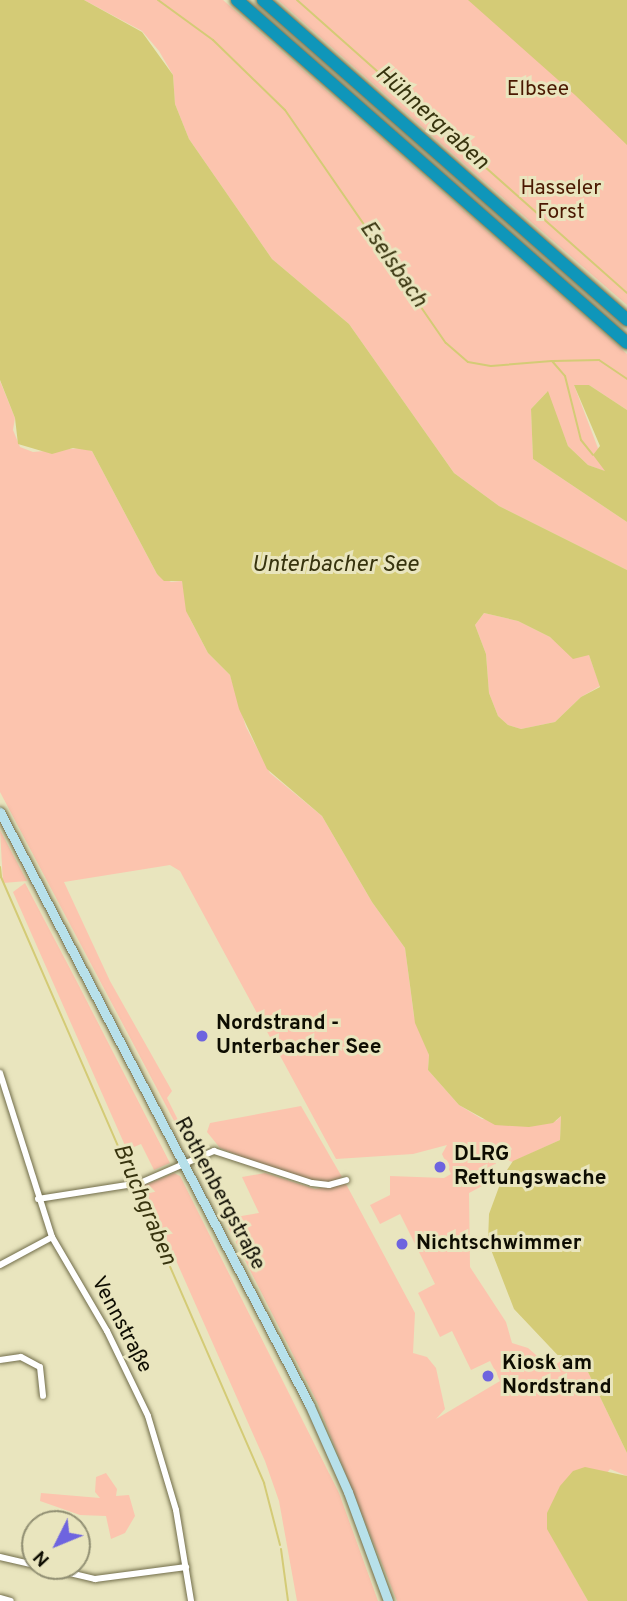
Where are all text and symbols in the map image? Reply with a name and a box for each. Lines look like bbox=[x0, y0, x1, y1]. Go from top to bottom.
water label: Hühnergraben bbox=[369, 61, 493, 177]
park label: Elbsee bbox=[507, 77, 569, 103]
park label: Hasseler Forst bbox=[520, 176, 602, 226]
water label: Eselsbach bbox=[352, 216, 432, 314]
water label: Unterbacher See bbox=[252, 552, 418, 580]
place label: Nordstrand - Unterbacher See bbox=[216, 1011, 382, 1061]
marker: Nordstrand - Unterbacher See bbox=[194, 1028, 210, 1044]
street label: Rothenbergstraße bbox=[168, 1113, 270, 1275]
water label: Bruchgraben bbox=[105, 1140, 181, 1270]
place label: DLRG Rettungswache bbox=[454, 1142, 606, 1192]
marker: DLRG Rettungswache bbox=[432, 1159, 448, 1175]
place label: Nichtschwimmer bbox=[416, 1231, 582, 1257]
marker: Nichtschwimmer bbox=[394, 1236, 410, 1252]
street label: Vennstraße bbox=[85, 1272, 157, 1378]
place label: Kiosk am Nordstrand bbox=[502, 1351, 612, 1401]
marker: Kiosk am Nordstrand bbox=[480, 1368, 496, 1384]
north arrow bbox=[21, 1510, 91, 1580]
text: N bbox=[29, 1545, 56, 1571]

